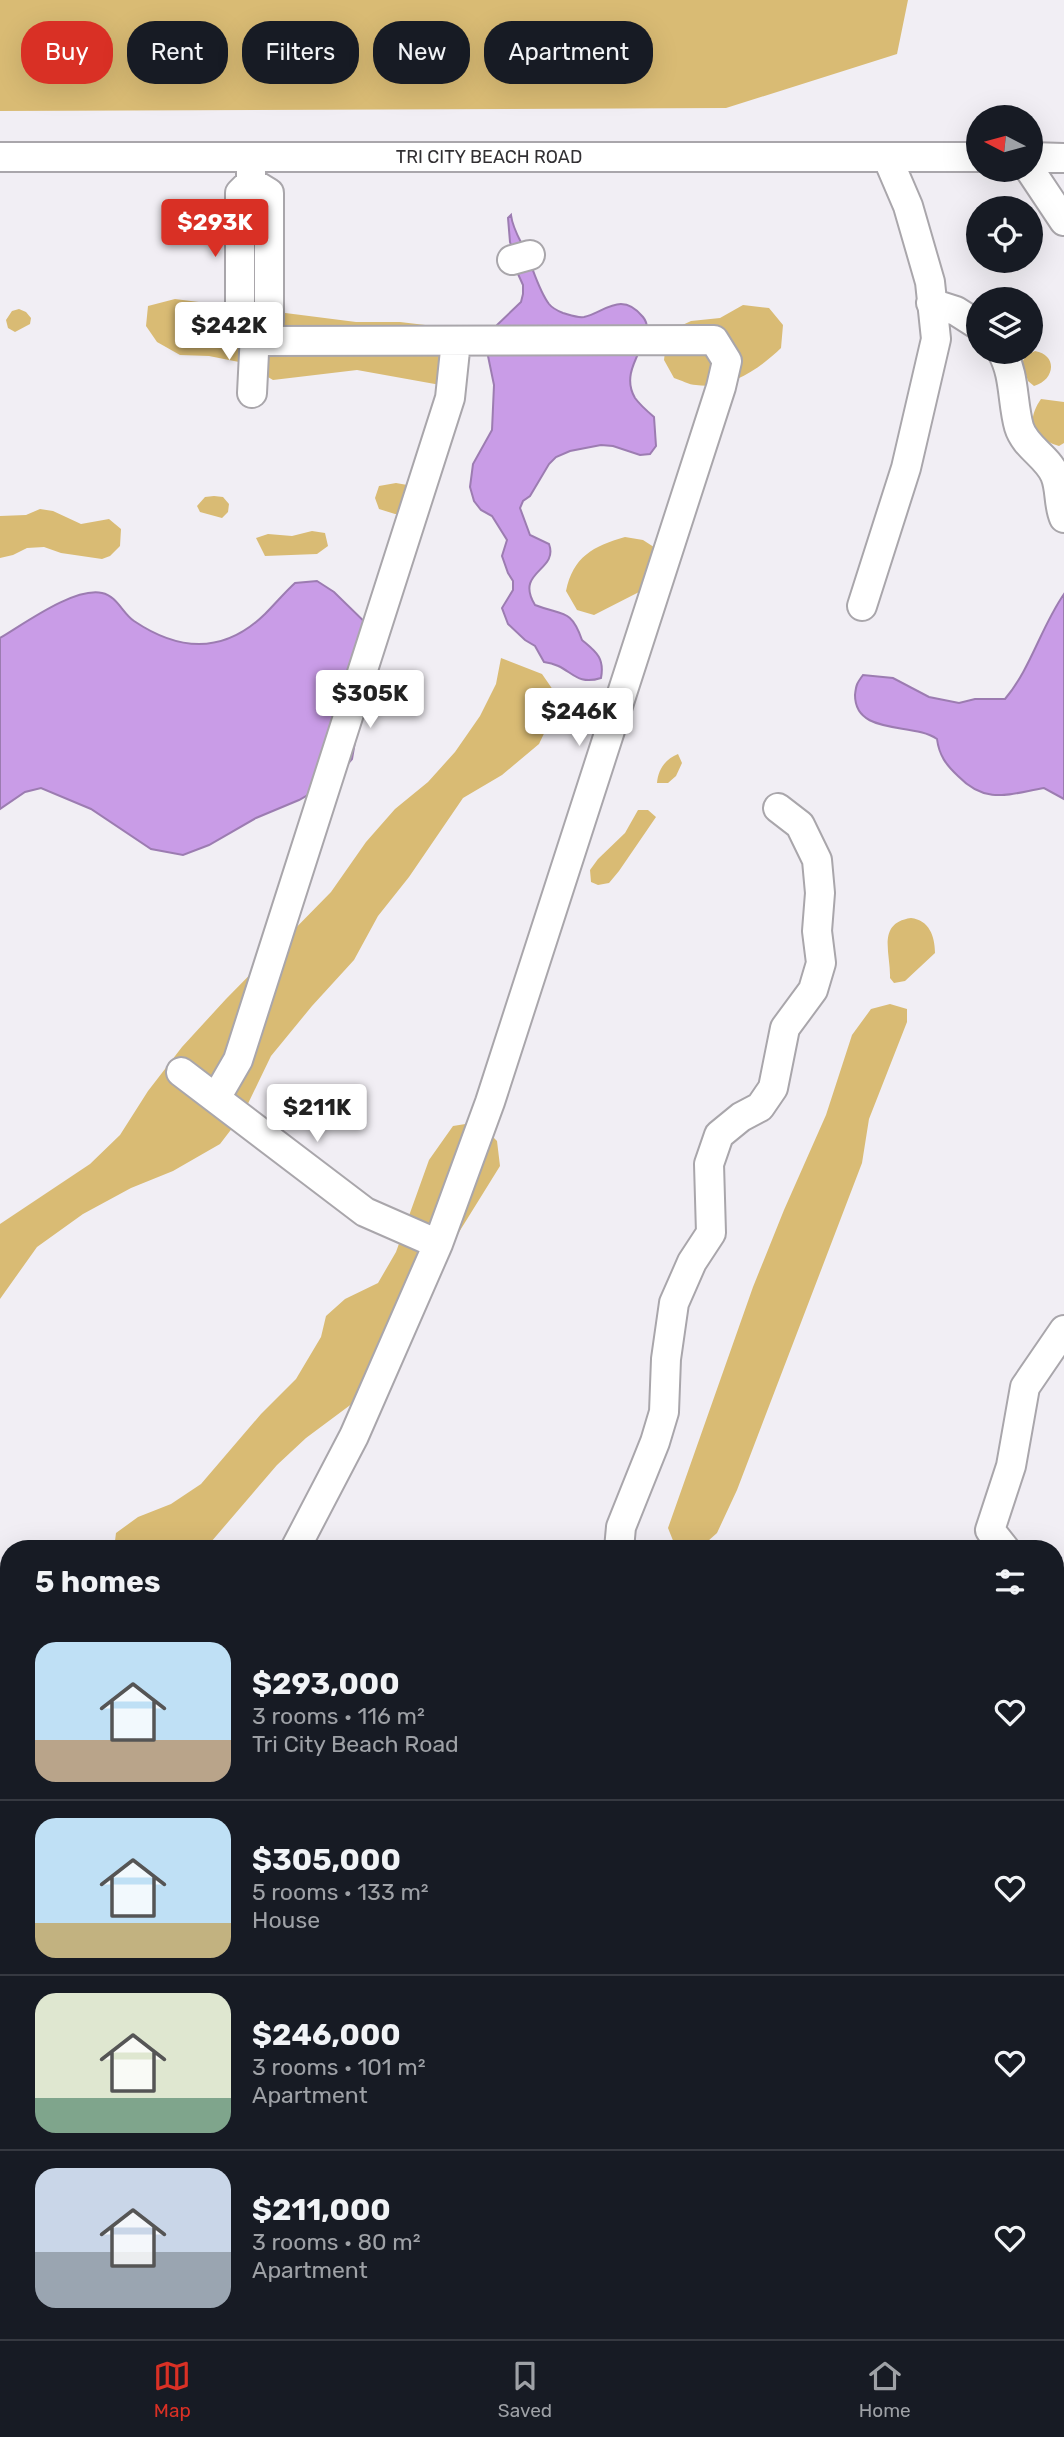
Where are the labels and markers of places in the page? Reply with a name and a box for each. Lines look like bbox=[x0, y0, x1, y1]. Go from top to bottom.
pin: $293K bbox=[166, 200, 264, 259]
pin: $242K bbox=[180, 302, 278, 362]
pin: $305K bbox=[321, 670, 419, 730]
pin: $246K bbox=[530, 688, 628, 748]
pin: $211K bbox=[268, 1084, 366, 1144]

